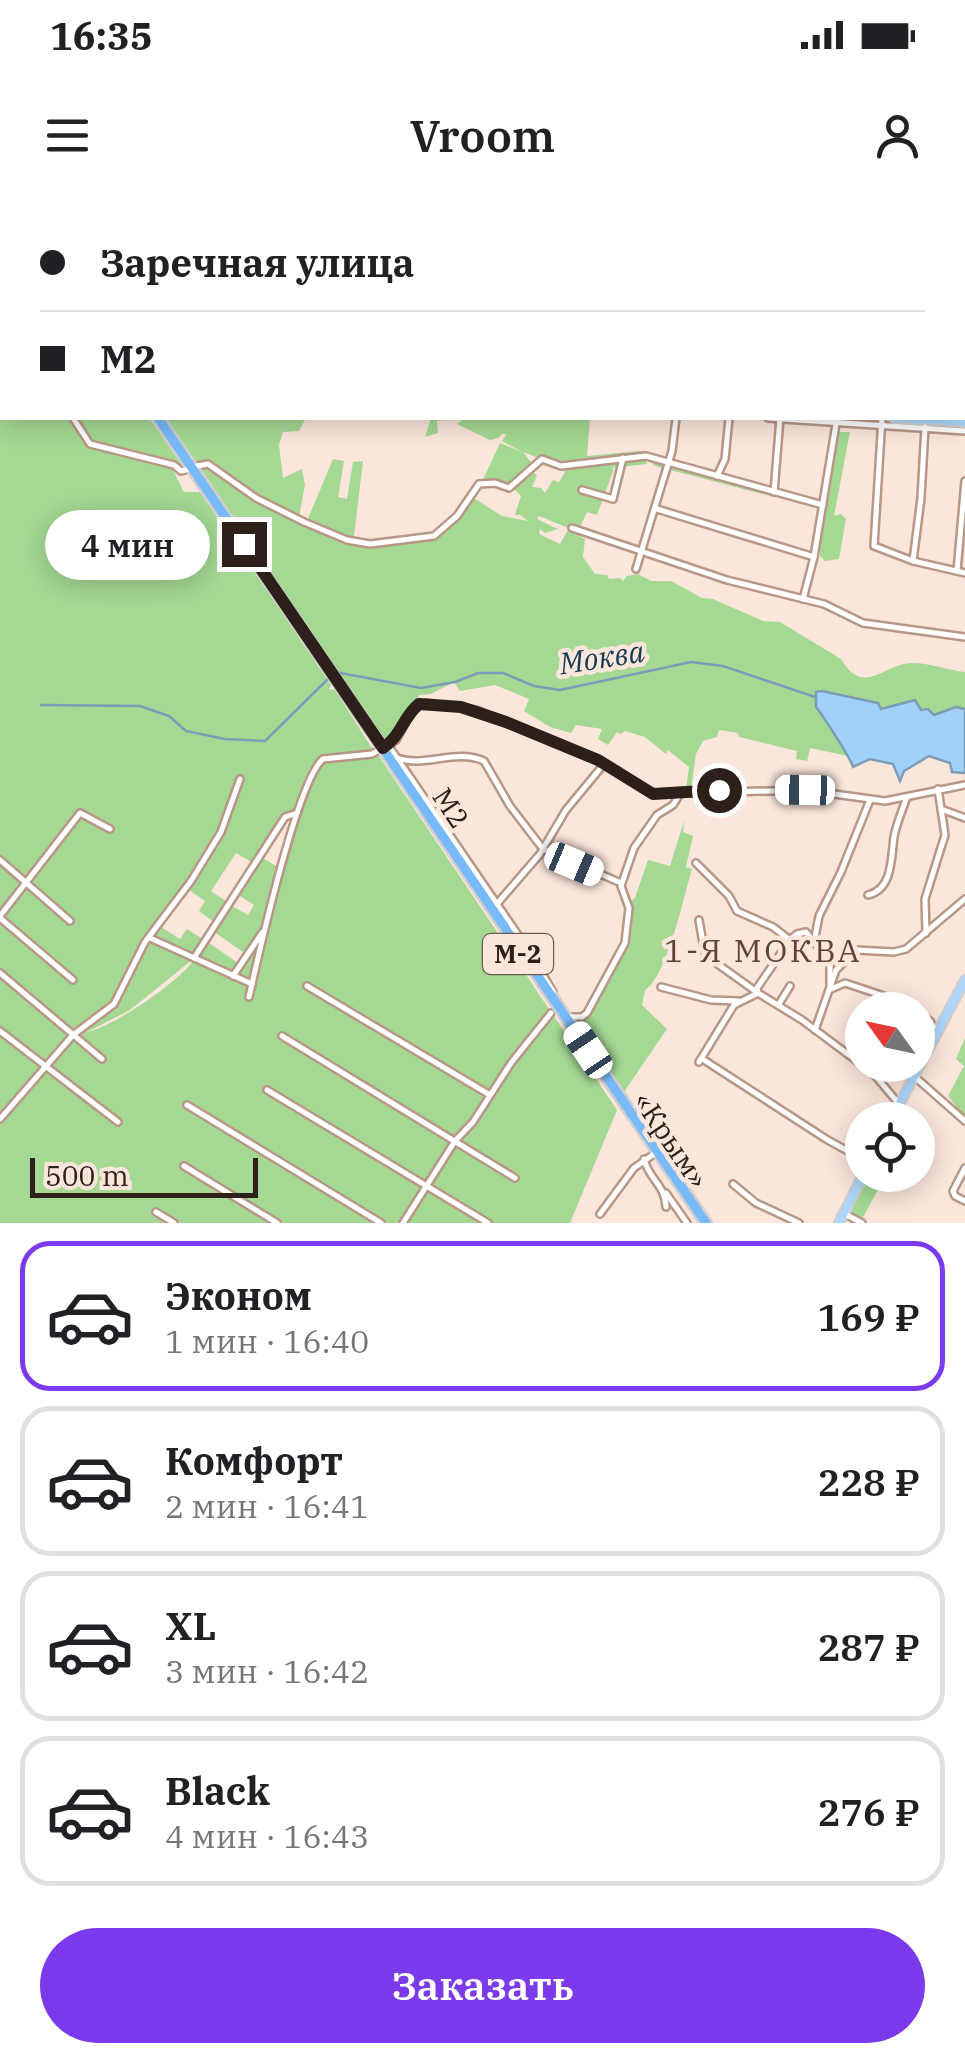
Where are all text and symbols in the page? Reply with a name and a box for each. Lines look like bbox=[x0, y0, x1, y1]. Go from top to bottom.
text: 16:35 bbox=[50, 11, 153, 60]
text: Vroom bbox=[410, 106, 555, 164]
icon: menu bbox=[40, 108, 95, 163]
icon: person bbox=[870, 108, 925, 163]
text: Заречная улица bbox=[100, 238, 414, 287]
text: М2 bbox=[100, 334, 157, 383]
callout: 4 мин bbox=[44, 509, 209, 579]
route end bbox=[222, 522, 267, 567]
text: 4 мин bbox=[81, 524, 174, 566]
water label: Моква bbox=[556, 630, 648, 683]
route start bbox=[697, 768, 742, 813]
car bbox=[775, 774, 835, 806]
street label: М2 bbox=[425, 780, 478, 835]
car bbox=[541, 838, 607, 890]
district label: 1-Я МОКВА bbox=[664, 929, 862, 971]
road number: М-2 bbox=[483, 934, 553, 974]
north arrow bbox=[845, 992, 935, 1082]
map controls bbox=[845, 992, 935, 1192]
car bbox=[559, 1017, 617, 1083]
street label: «Крым» bbox=[626, 1085, 717, 1195]
button: locate bbox=[845, 1102, 935, 1192]
scale bar bbox=[30, 1153, 258, 1198]
text: 500 m bbox=[45, 1157, 129, 1194]
icon: car bbox=[45, 1271, 135, 1361]
text: Эконом bbox=[165, 1271, 312, 1320]
text: 169 ₽ bbox=[818, 1292, 920, 1341]
text: 1 мин · 16:40 bbox=[165, 1320, 369, 1362]
icon: car bbox=[45, 1436, 135, 1526]
text: Комфорт bbox=[165, 1436, 343, 1485]
text: 228 ₽ bbox=[818, 1457, 920, 1506]
text: 2 мин · 16:41 bbox=[165, 1485, 369, 1527]
icon: car bbox=[45, 1601, 135, 1691]
text: XL bbox=[165, 1601, 216, 1650]
text: 287 ₽ bbox=[818, 1622, 920, 1671]
text: 3 мин · 16:42 bbox=[165, 1650, 369, 1692]
icon: car bbox=[45, 1766, 135, 1856]
text: Black bbox=[165, 1766, 270, 1815]
text: 276 ₽ bbox=[818, 1787, 920, 1836]
text: 4 мин · 16:43 bbox=[165, 1815, 369, 1857]
button: Заказать bbox=[40, 1928, 925, 2043]

